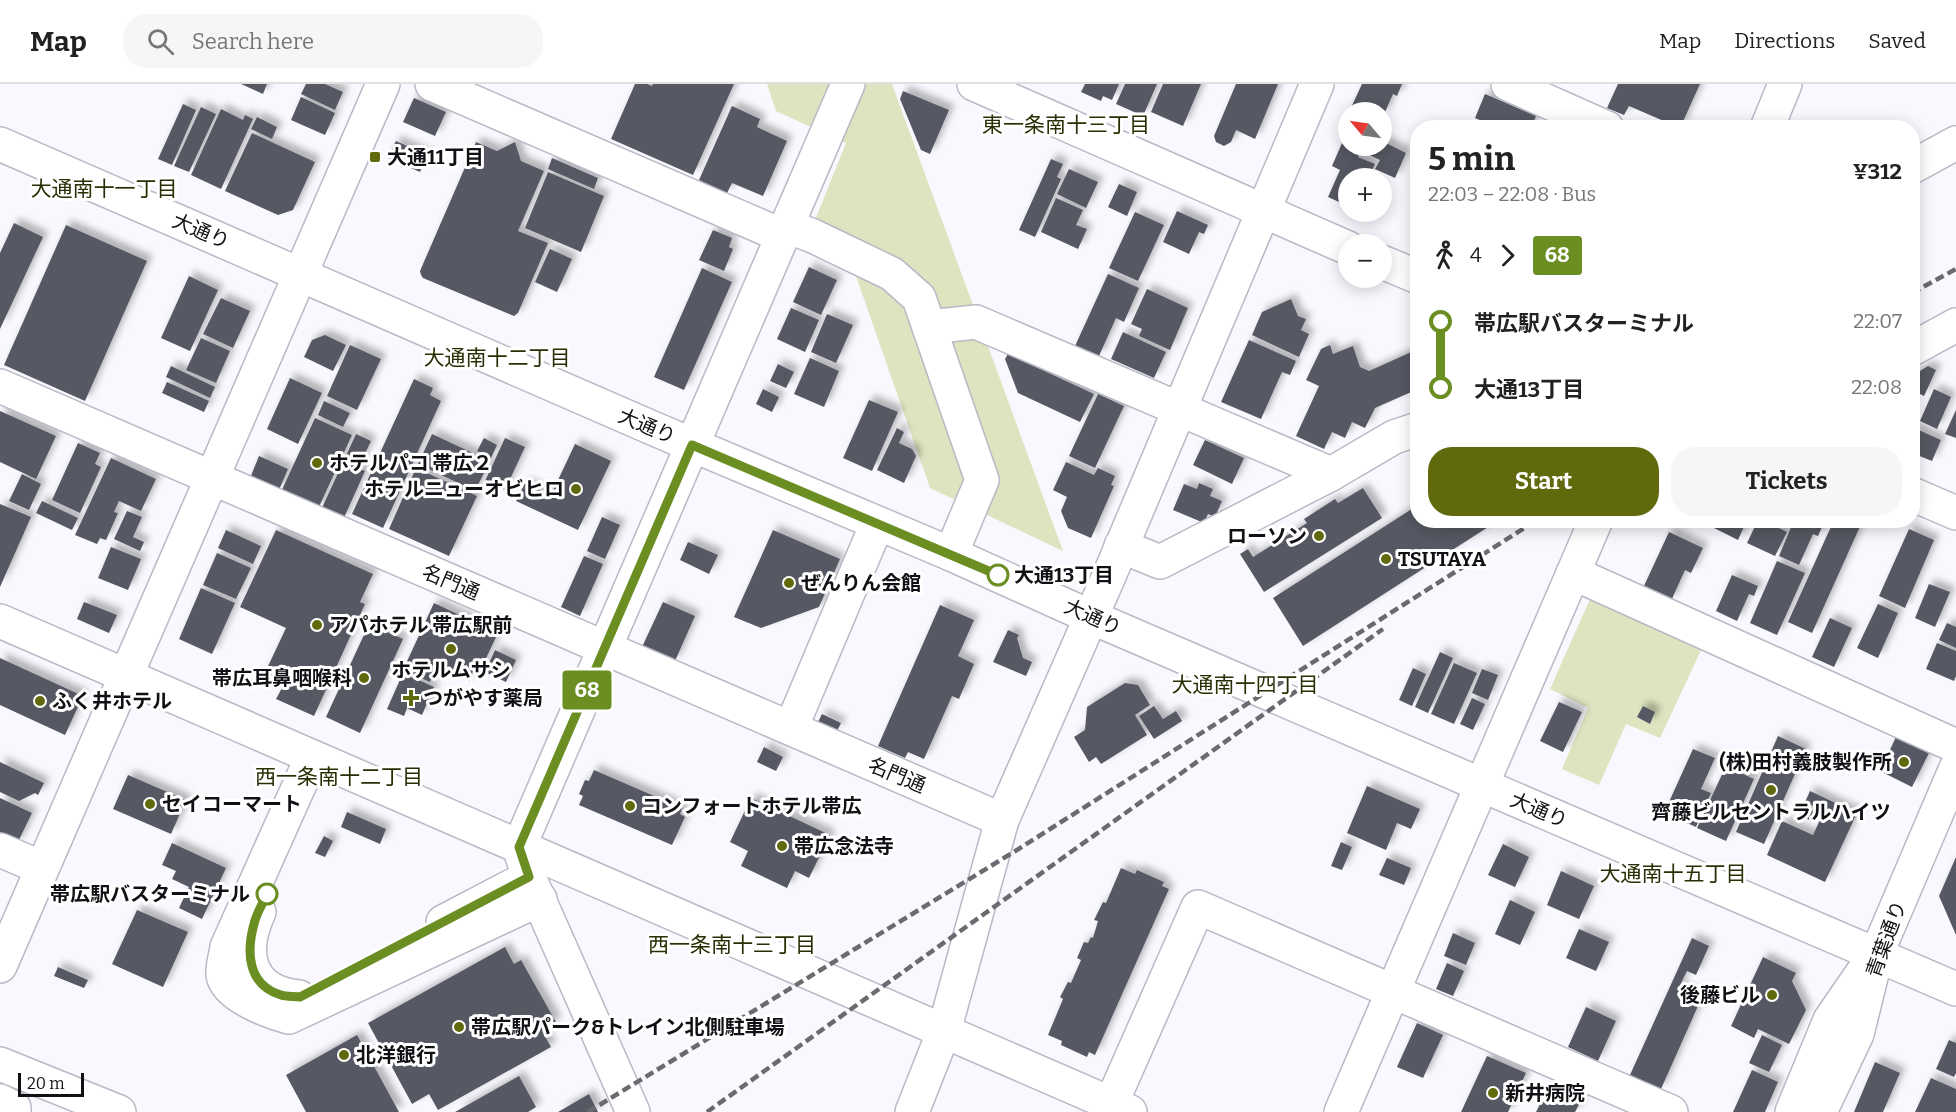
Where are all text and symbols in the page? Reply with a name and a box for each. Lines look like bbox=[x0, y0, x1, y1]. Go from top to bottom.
search box bbox=[123, 14, 543, 68]
text: Map bbox=[30, 25, 87, 58]
icon: search bbox=[144, 25, 177, 58]
text: Search here bbox=[192, 28, 314, 55]
text: Map bbox=[1659, 28, 1701, 54]
text: Directions bbox=[1734, 28, 1835, 54]
text: Saved bbox=[1868, 28, 1926, 54]
north arrow bbox=[1338, 102, 1392, 156]
map controls bbox=[1338, 102, 1392, 288]
district label: 東一条南十三丁目 bbox=[982, 112, 1150, 138]
text: 5 min bbox=[1428, 139, 1515, 179]
place label: 大通11丁目 bbox=[387, 145, 484, 169]
marker: 大通11丁目 bbox=[368, 150, 382, 164]
text: ¥312 bbox=[1853, 158, 1902, 185]
button: + bbox=[1338, 168, 1392, 222]
district label: 大通南十一丁目 bbox=[31, 176, 178, 202]
text: 22:03 – 22:08 · Bus bbox=[1428, 182, 1596, 206]
street label: 大通り bbox=[169, 208, 233, 254]
button: − bbox=[1338, 234, 1392, 288]
icon: walk bbox=[1428, 239, 1461, 272]
icon: forward bbox=[1491, 239, 1524, 272]
text: 68 bbox=[1545, 242, 1570, 268]
text: 4 bbox=[1470, 243, 1482, 267]
text: 22:07 bbox=[1853, 309, 1902, 333]
text: 帯広駅バスターミナル bbox=[1474, 310, 1694, 337]
district label: 大通南十二丁目 bbox=[424, 345, 571, 371]
text: 22:08 bbox=[1851, 375, 1902, 399]
text: 大通13丁目 bbox=[1474, 376, 1584, 403]
street label: 大通り bbox=[615, 403, 679, 449]
button: Start bbox=[1428, 447, 1659, 516]
button: Tickets bbox=[1671, 447, 1902, 516]
place label: ホテルパコ 帯広２ bbox=[329, 451, 493, 475]
marker: ホテルパコ 帯広２ bbox=[310, 456, 324, 470]
place label: ホテルニューオビヒロ bbox=[364, 477, 564, 501]
marker: ホテルニューオビヒロ bbox=[569, 482, 583, 496]
place label: ローソン bbox=[1227, 524, 1307, 548]
marker: ローソン bbox=[1312, 529, 1326, 543]
place label: TSUTAYA bbox=[1398, 547, 1487, 571]
marker: TSUTAYA bbox=[1379, 552, 1393, 566]
street label: 名門通 bbox=[419, 559, 483, 605]
place label: 大通13丁目 bbox=[1014, 563, 1114, 587]
marker: 大通13丁目 bbox=[987, 564, 1009, 586]
place label: ぜんりん会館 bbox=[801, 571, 921, 595]
marker: ぜんりん会館 bbox=[782, 576, 796, 590]
street label: 大通り bbox=[1061, 594, 1125, 640]
place label: アパホテル 帯広駅前 bbox=[329, 613, 512, 637]
marker: アパホテル 帯広駅前 bbox=[310, 618, 324, 632]
marker: ホテルムサシ bbox=[444, 642, 458, 656]
place label: ホテルムサシ bbox=[391, 658, 511, 682]
place label: 帯広耳鼻咽喉科 bbox=[212, 666, 352, 690]
line badge: 68 bbox=[560, 670, 614, 710]
marker: 帯広耳鼻咽喉科 bbox=[357, 671, 371, 685]
district label: 大通南十四丁目 bbox=[1172, 672, 1319, 698]
text: 68 bbox=[574, 677, 600, 703]
place label: つがやす薬局 bbox=[423, 686, 543, 710]
place label: ふく井ホテル bbox=[52, 689, 172, 713]
marker: つがやす薬局 bbox=[404, 691, 418, 705]
marker: ふく井ホテル bbox=[33, 694, 47, 708]
place label: (株)田村義肢製作所 bbox=[1719, 750, 1892, 774]
street label: 名門通 bbox=[865, 752, 929, 798]
marker: (株)田村義肢製作所 bbox=[1897, 755, 1911, 769]
district label: 西一条南十二丁目 bbox=[255, 764, 423, 790]
marker: 齊藤ビルセントラルハイツ bbox=[1764, 783, 1778, 797]
street label: 大通り bbox=[1507, 787, 1571, 833]
place label: セイコーマート bbox=[162, 792, 302, 816]
place label: コンフォートホテル帯広 bbox=[642, 794, 861, 818]
marker: セイコーマート bbox=[143, 797, 157, 811]
marker: コンフォートホテル帯広 bbox=[623, 799, 637, 813]
place label: 齊藤ビルセントラルハイツ bbox=[1651, 800, 1891, 824]
place label: 帯広念法寺 bbox=[794, 834, 894, 858]
marker: 帯広念法寺 bbox=[775, 839, 789, 853]
district label: 大通南十五丁目 bbox=[1600, 861, 1747, 887]
place label: 帯広駅バスターミナル bbox=[50, 882, 250, 906]
marker: 帯広駅バスターミナル bbox=[256, 883, 278, 905]
street label: 青葉通り bbox=[1861, 897, 1911, 981]
district label: 西一条南十三丁目 bbox=[648, 932, 816, 958]
place label: 後藤ビル bbox=[1680, 983, 1760, 1007]
marker: 後藤ビル bbox=[1765, 988, 1779, 1002]
place label: 帯広駅パーク&トレイン北側駐車場 bbox=[471, 1015, 784, 1039]
marker: 帯広駅パーク&トレイン北側駐車場 bbox=[452, 1020, 466, 1034]
place label: 北洋銀行 bbox=[356, 1043, 436, 1067]
marker: 北洋銀行 bbox=[337, 1048, 351, 1062]
scale bar bbox=[18, 1070, 84, 1098]
text: 20 m bbox=[27, 1074, 64, 1093]
place label: 新井病院 bbox=[1505, 1081, 1585, 1105]
marker: 新井病院 bbox=[1486, 1086, 1500, 1100]

